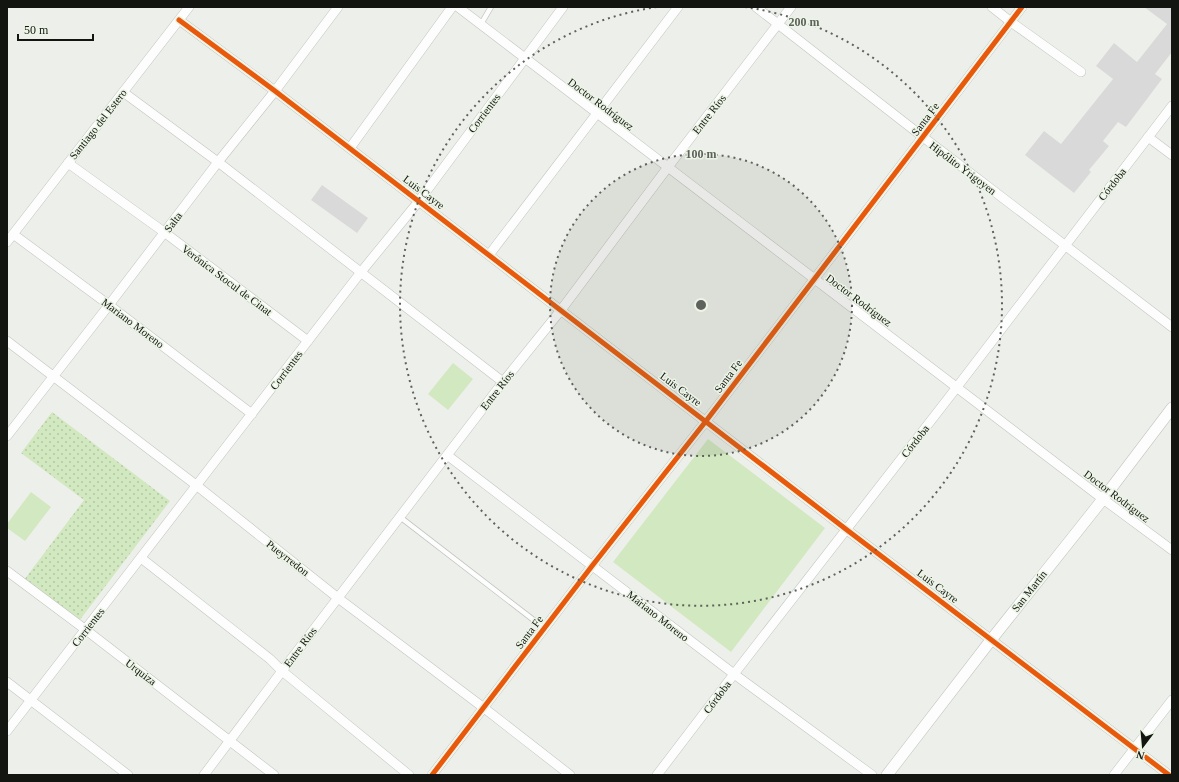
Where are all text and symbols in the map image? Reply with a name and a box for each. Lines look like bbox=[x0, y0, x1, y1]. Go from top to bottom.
text: 200 m bbox=[789, 15, 820, 29]
scale bar bbox=[18, 16, 93, 42]
text: 50 m bbox=[24, 23, 49, 37]
street label: Doctor Rodríguez bbox=[566, 75, 636, 133]
street label: Santiago del Estero bbox=[67, 86, 129, 161]
street label: Corrientes bbox=[465, 91, 503, 135]
street label: Entre Ríos bbox=[690, 92, 728, 136]
street label: Santa Fe bbox=[909, 100, 941, 138]
street label: Hipólito Yrigoyen bbox=[927, 139, 999, 197]
text: 100 m bbox=[686, 147, 717, 161]
street label: Córdoba bbox=[1096, 165, 1128, 203]
street label: Luis Cayre bbox=[401, 173, 447, 211]
street label: Salta bbox=[162, 210, 184, 234]
street label: Verónica Stocul de Cinat bbox=[180, 242, 274, 318]
street label: Doctor Rodríguez bbox=[824, 271, 894, 329]
street label: Mariano Moreno bbox=[100, 296, 167, 351]
centre of rings bbox=[694, 298, 708, 312]
street label: Corrientes bbox=[267, 348, 305, 392]
street label: Santa Fe bbox=[712, 357, 744, 395]
street label: Entre Ríos bbox=[478, 368, 516, 412]
street label: Luis Cayre bbox=[658, 370, 704, 408]
street label: Córdoba bbox=[899, 422, 931, 460]
street label: Doctor Rodríguez bbox=[1082, 467, 1152, 525]
street label: Pueyrredon bbox=[264, 538, 312, 579]
street label: Luis Cayre bbox=[915, 567, 961, 605]
street label: San Martín bbox=[1009, 568, 1049, 614]
street label: Mariano Moreno bbox=[625, 588, 692, 644]
street label: Corrientes bbox=[69, 605, 107, 649]
street label: Santa Fe bbox=[513, 613, 545, 651]
street label: Entre Ríos bbox=[281, 625, 319, 669]
street label: Urquiza bbox=[123, 657, 159, 688]
street label: Córdoba bbox=[701, 678, 733, 716]
north arrow bbox=[1123, 726, 1163, 766]
text: N bbox=[1135, 749, 1146, 762]

